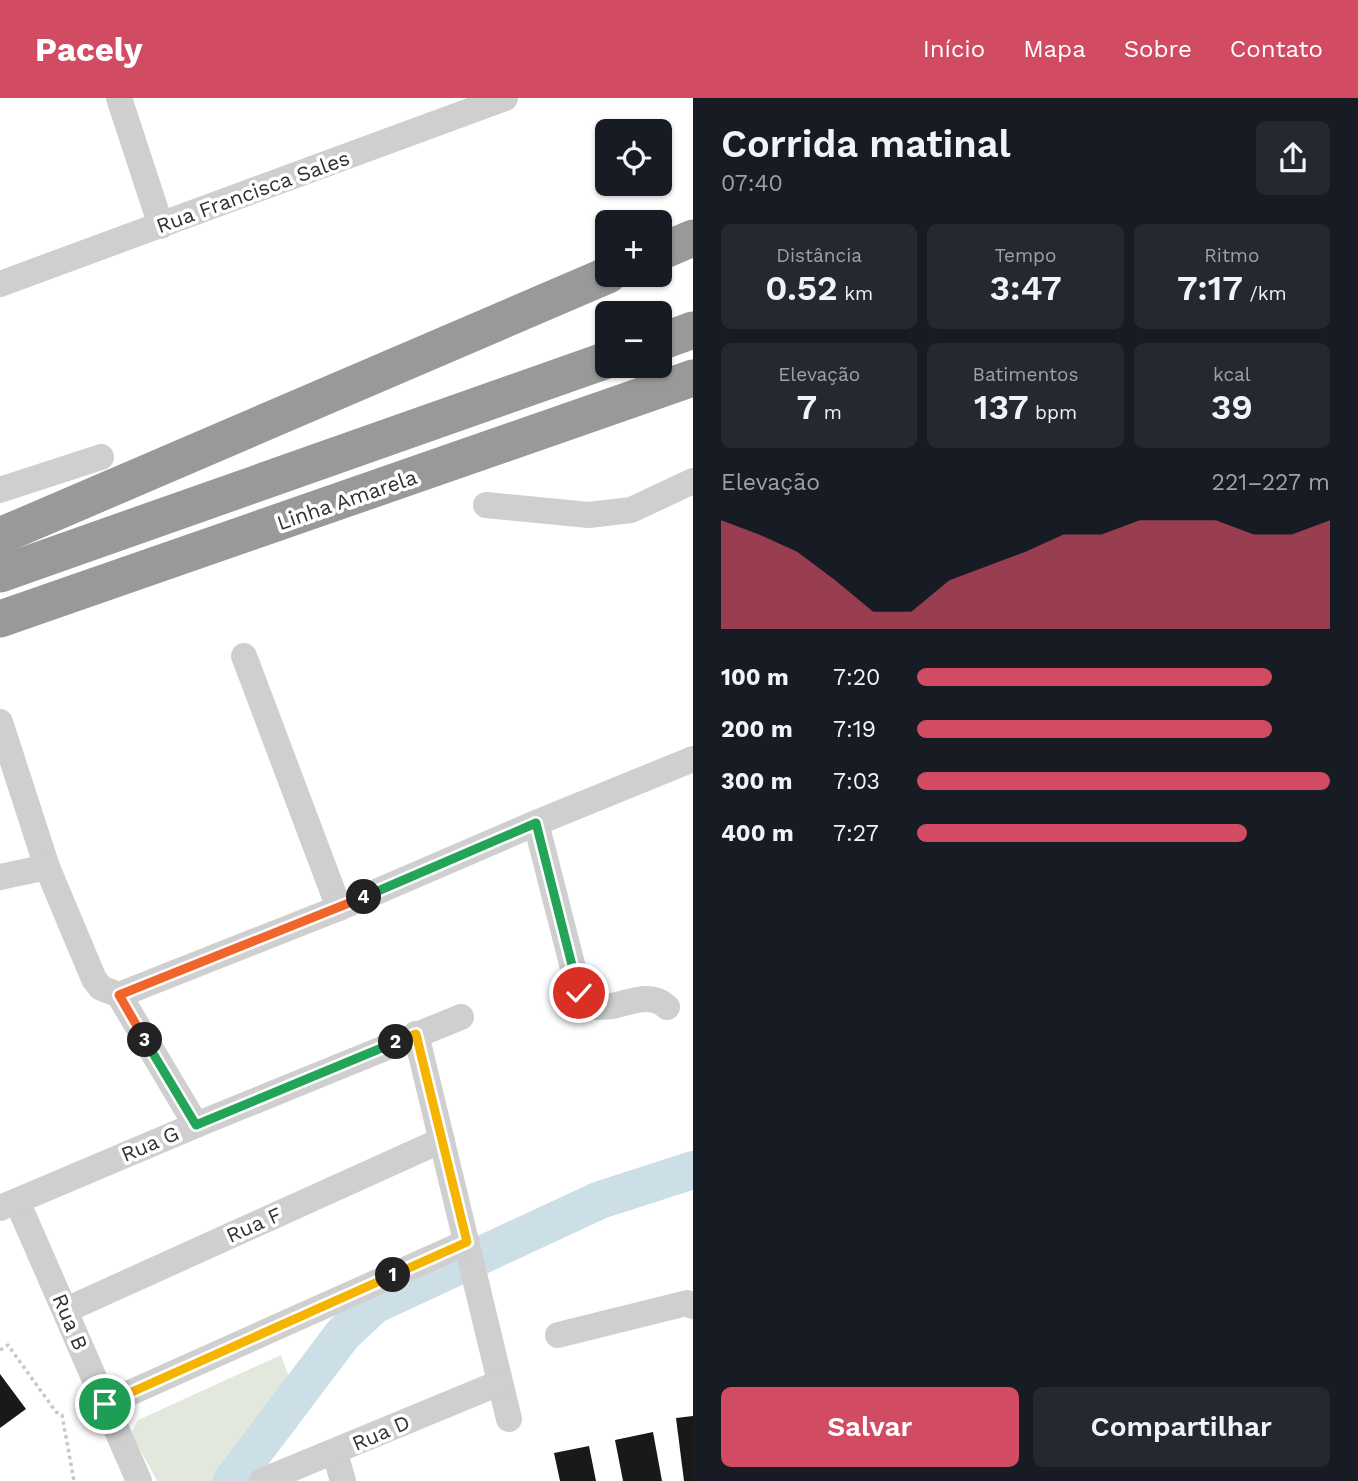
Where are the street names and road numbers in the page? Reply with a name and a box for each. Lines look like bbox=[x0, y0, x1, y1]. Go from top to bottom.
street label: Rua Francisca Sales bbox=[153, 145, 353, 238]
street label: Linha Amarela bbox=[274, 464, 420, 535]
street label: Rua G bbox=[117, 1120, 183, 1167]
street label: Rua F bbox=[222, 1201, 285, 1248]
street label: Rua B bbox=[47, 1290, 93, 1354]
street label: Rua D bbox=[348, 1409, 413, 1456]

